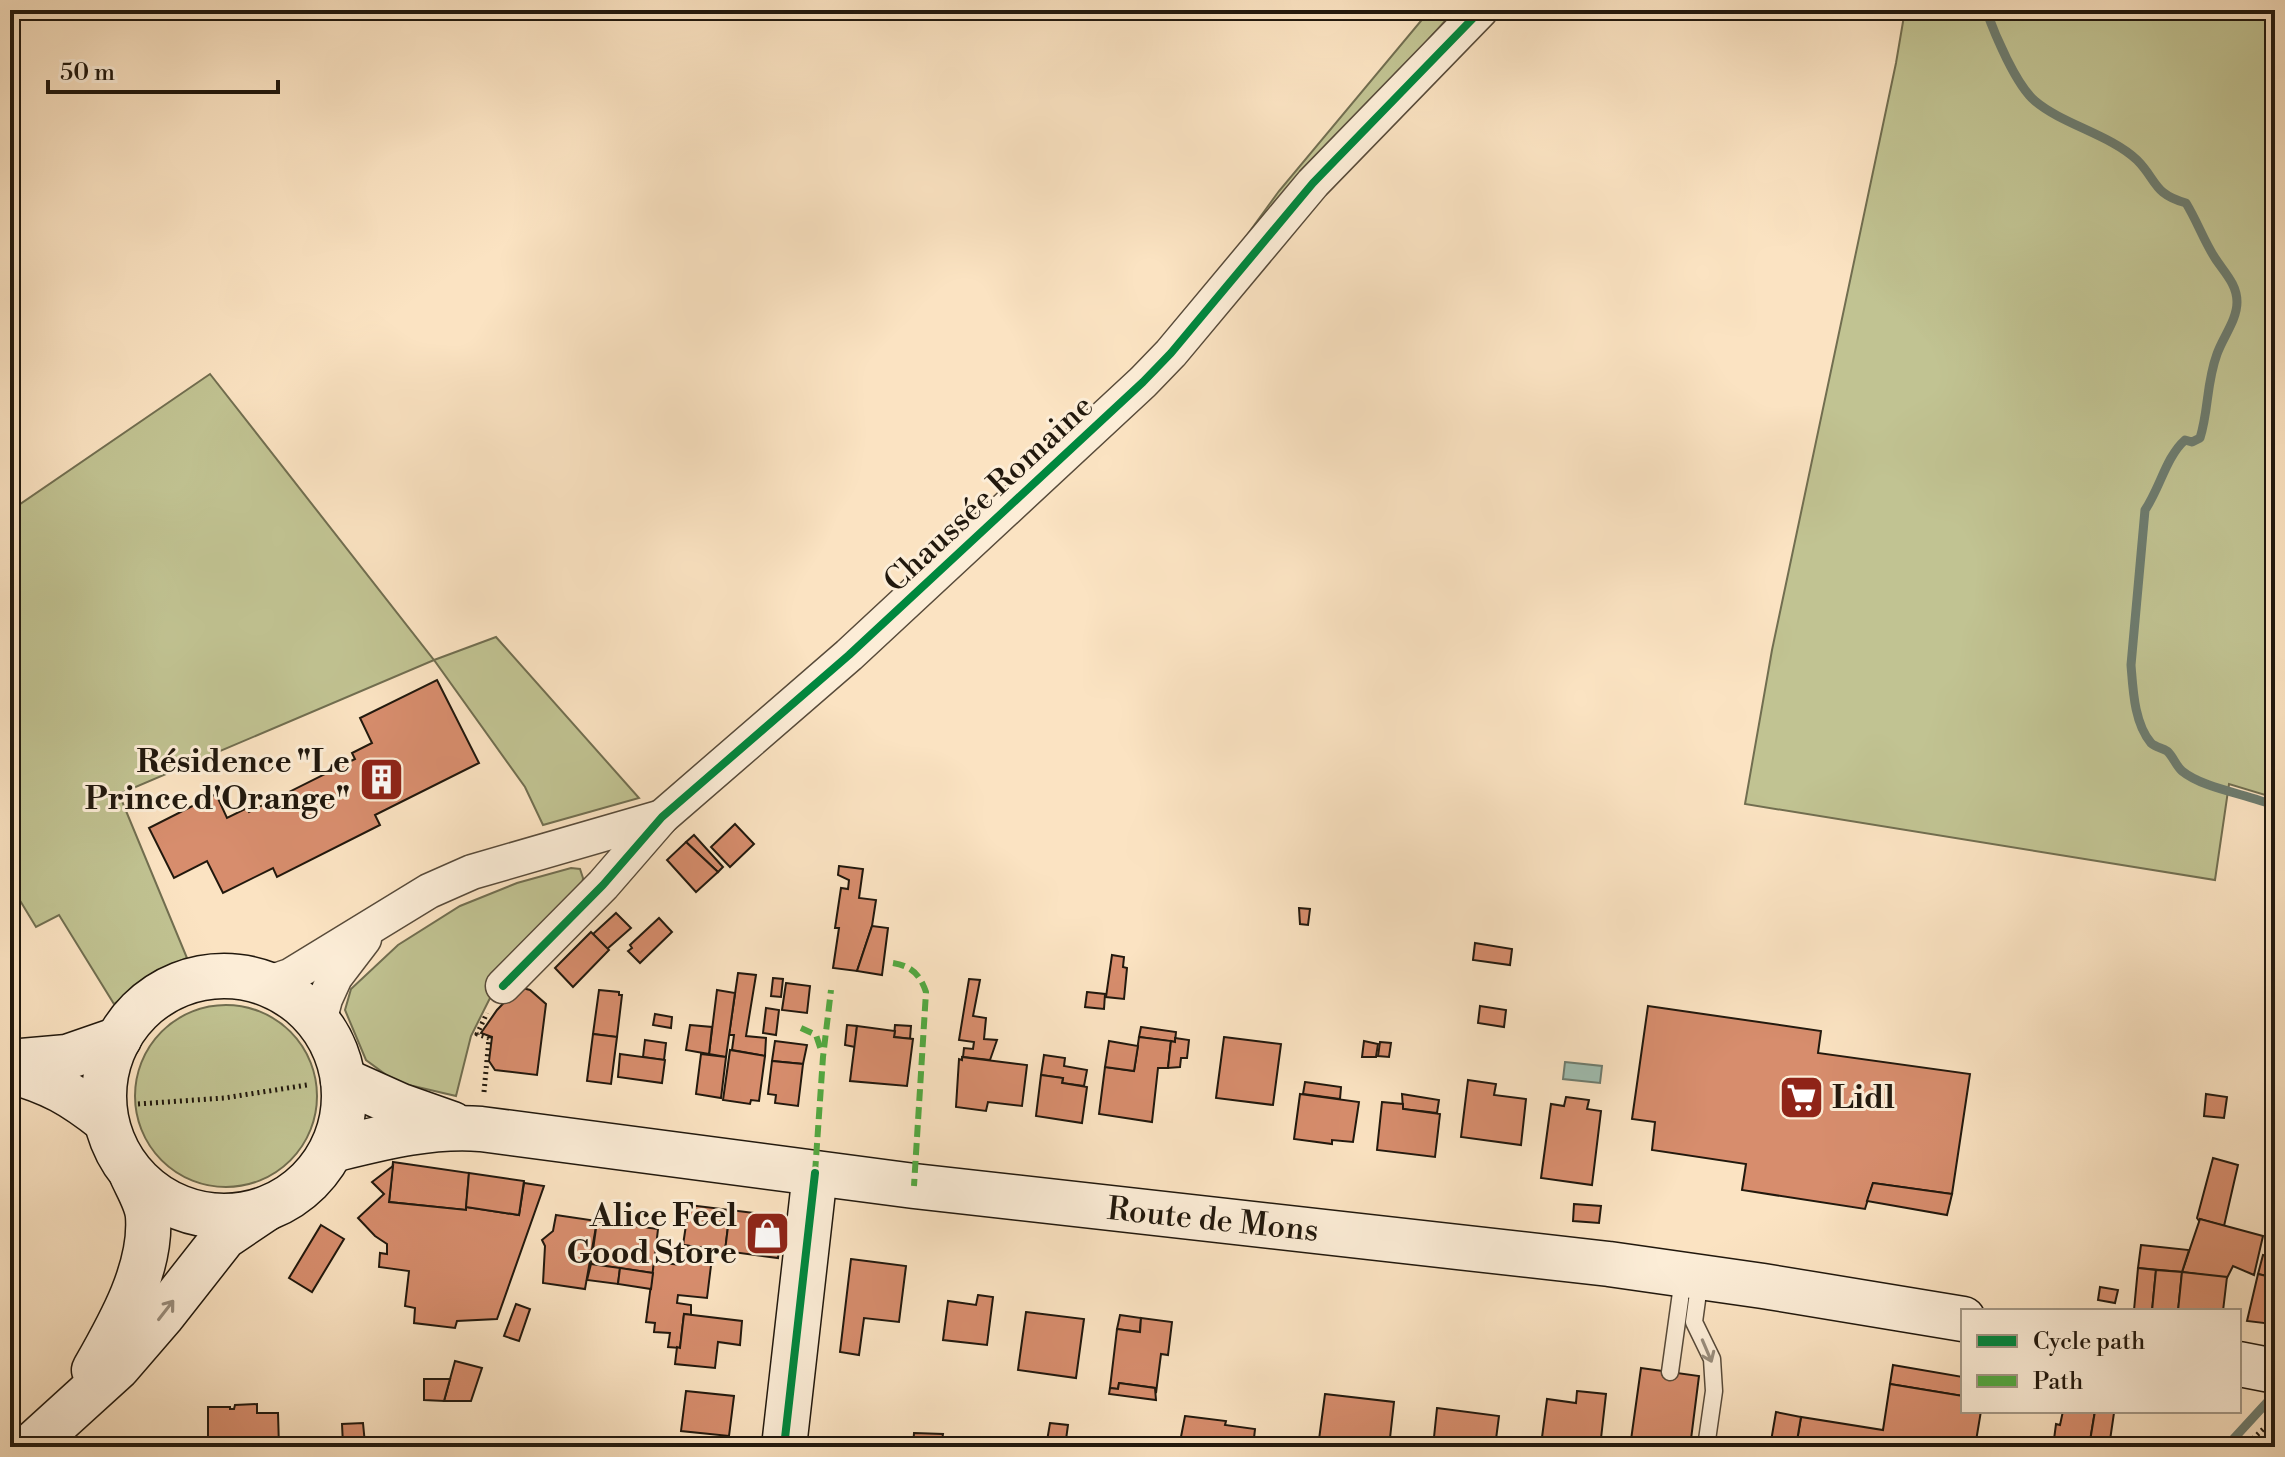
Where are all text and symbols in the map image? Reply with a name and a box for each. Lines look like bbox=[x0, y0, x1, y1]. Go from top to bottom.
scale bar bbox=[48, 44, 278, 94]
text: 50 m bbox=[60, 58, 115, 88]
street label: Chaussée Romaine bbox=[875, 386, 1102, 601]
place label: Résidence "Le Prince d'Orange" bbox=[85, 742, 350, 819]
building icon: Résidence "Le Prince d'Orange" bbox=[357, 755, 405, 803]
supermarket icon: Lidl bbox=[1777, 1073, 1825, 1121]
place label: Lidl bbox=[1832, 1078, 1895, 1118]
street label: Route de Mons bbox=[1105, 1189, 1321, 1251]
place label: Alice Feel Good Store bbox=[567, 1196, 737, 1273]
shop icon: Alice Feel Good Store bbox=[744, 1209, 792, 1257]
one-way arrow bbox=[158, 1300, 175, 1321]
legend bbox=[1961, 1309, 2241, 1413]
text: Cycle path bbox=[2033, 1327, 2145, 1357]
one-way arrow bbox=[1701, 1338, 1716, 1363]
text: Path bbox=[2033, 1367, 2083, 1397]

